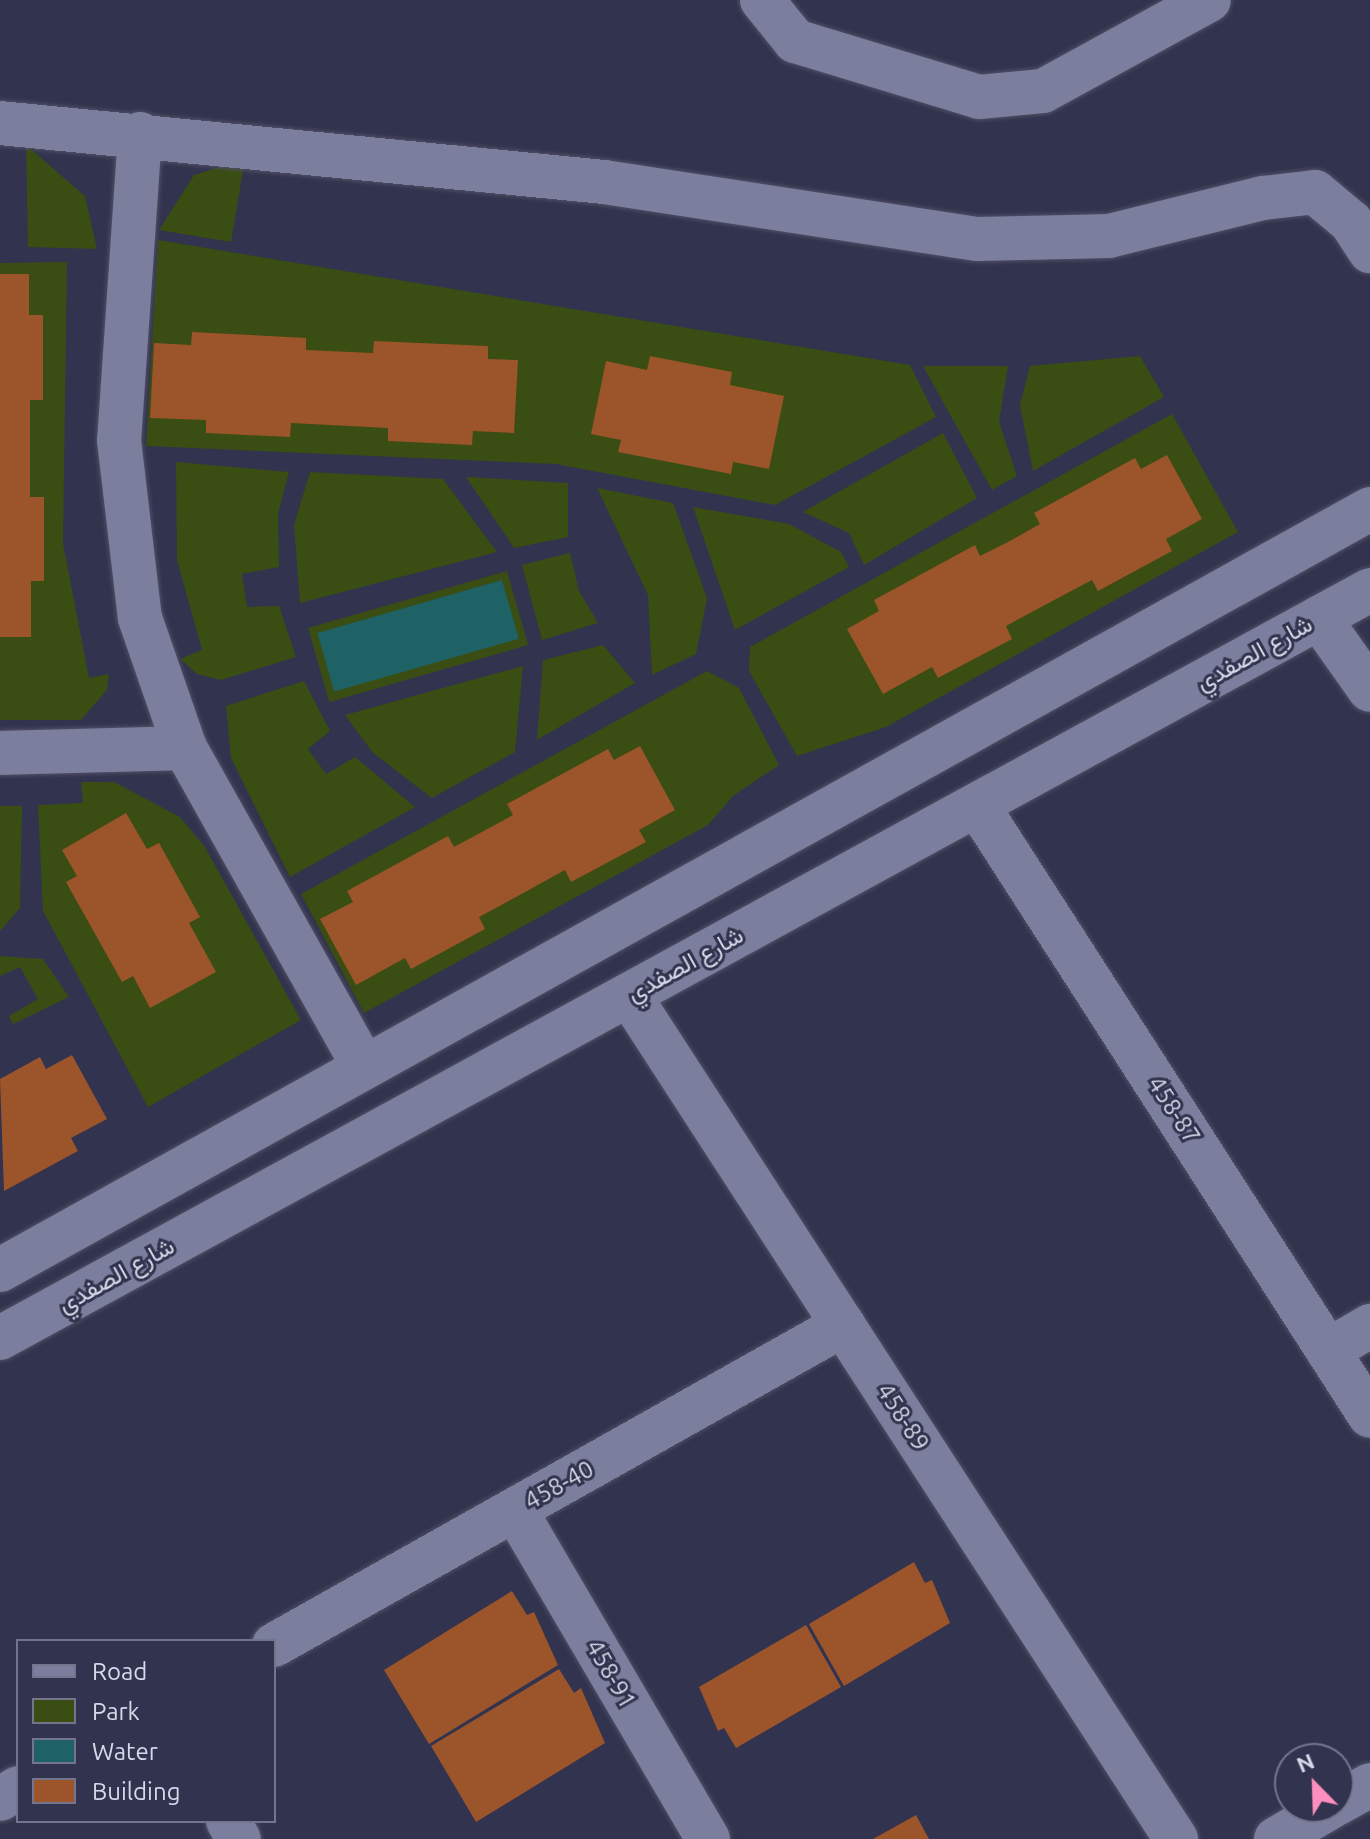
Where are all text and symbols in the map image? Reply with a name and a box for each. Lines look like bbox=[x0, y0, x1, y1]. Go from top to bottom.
street label: شارع الصفدي bbox=[1191, 609, 1317, 697]
street label: شارع الصفدي bbox=[622, 920, 748, 1008]
street label: 458-87 bbox=[1142, 1071, 1206, 1149]
street label: شارع الصفدي bbox=[53, 1231, 179, 1319]
street label: 458-89 bbox=[871, 1378, 935, 1456]
street label: 458-40 bbox=[519, 1454, 599, 1516]
street label: 458-91 bbox=[580, 1634, 642, 1714]
legend bbox=[16, 1639, 276, 1823]
text: Road bbox=[92, 1658, 147, 1685]
text: Park bbox=[92, 1698, 140, 1725]
text: Water bbox=[92, 1738, 158, 1765]
north arrow bbox=[1274, 1743, 1354, 1823]
text: N bbox=[1293, 1748, 1318, 1777]
text: Building bbox=[92, 1778, 180, 1805]

